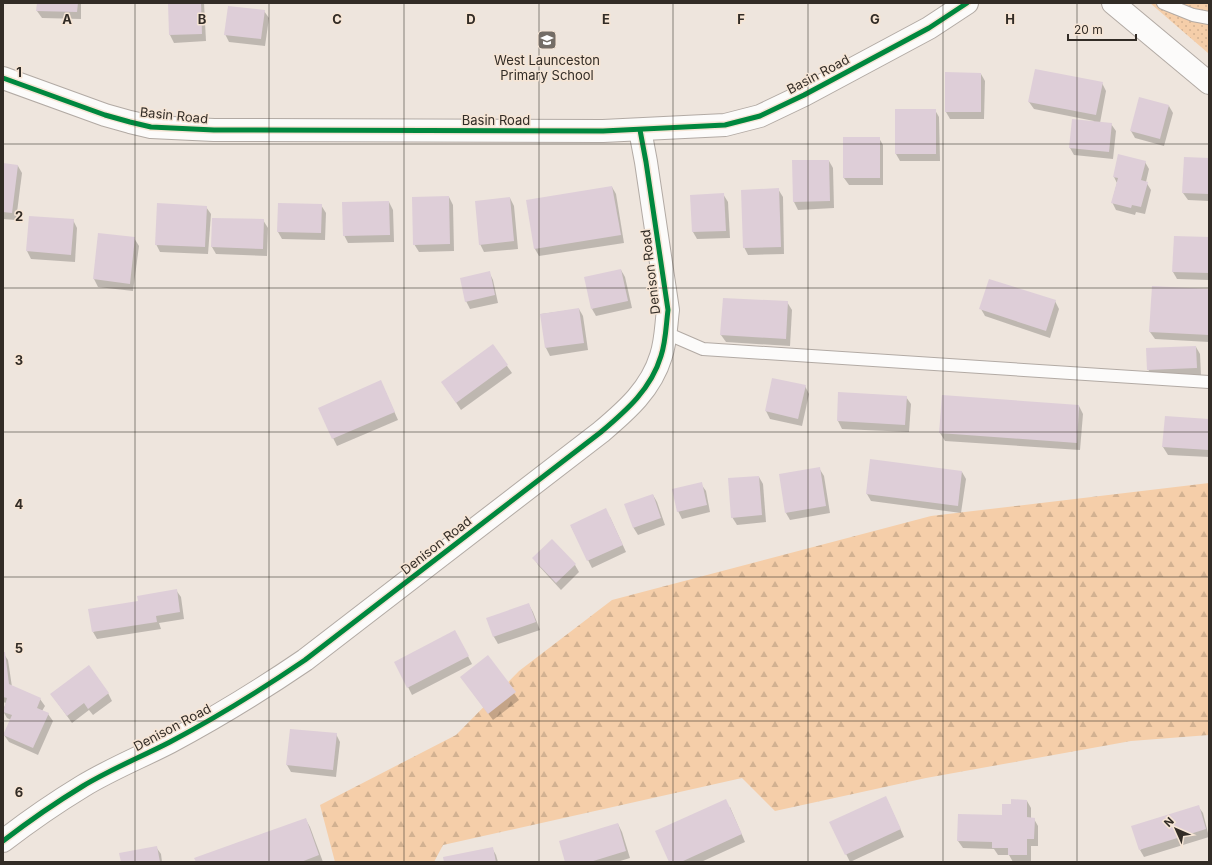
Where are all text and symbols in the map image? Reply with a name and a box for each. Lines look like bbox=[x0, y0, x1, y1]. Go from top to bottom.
text: A bbox=[62, 11, 72, 27]
text: B bbox=[198, 11, 207, 27]
text: C bbox=[332, 11, 342, 27]
text: D bbox=[466, 11, 476, 27]
text: E bbox=[602, 11, 610, 27]
text: F bbox=[737, 11, 745, 27]
text: G bbox=[870, 11, 880, 27]
text: H bbox=[1005, 11, 1015, 27]
scale bar bbox=[1068, 16, 1136, 42]
text: 20 m bbox=[1074, 22, 1103, 37]
school or university icon: West Launceston Primary School bbox=[536, 29, 558, 51]
street label: Basin Road bbox=[784, 51, 852, 97]
place label: West Launceston Primary School bbox=[494, 52, 600, 83]
text: 1 bbox=[16, 64, 22, 80]
street label: Basin Road bbox=[139, 103, 209, 127]
street label: Basin Road bbox=[462, 112, 530, 128]
text: 2 bbox=[15, 208, 23, 224]
street label: Denison Road bbox=[637, 229, 663, 315]
text: 3 bbox=[15, 352, 23, 368]
text: 4 bbox=[15, 496, 24, 512]
street label: Denison Road bbox=[398, 512, 474, 578]
text: 5 bbox=[15, 640, 23, 656]
street label: Denison Road bbox=[131, 700, 213, 754]
text: 6 bbox=[15, 784, 23, 800]
north arrow bbox=[1156, 809, 1196, 849]
text: N bbox=[1161, 814, 1177, 830]

